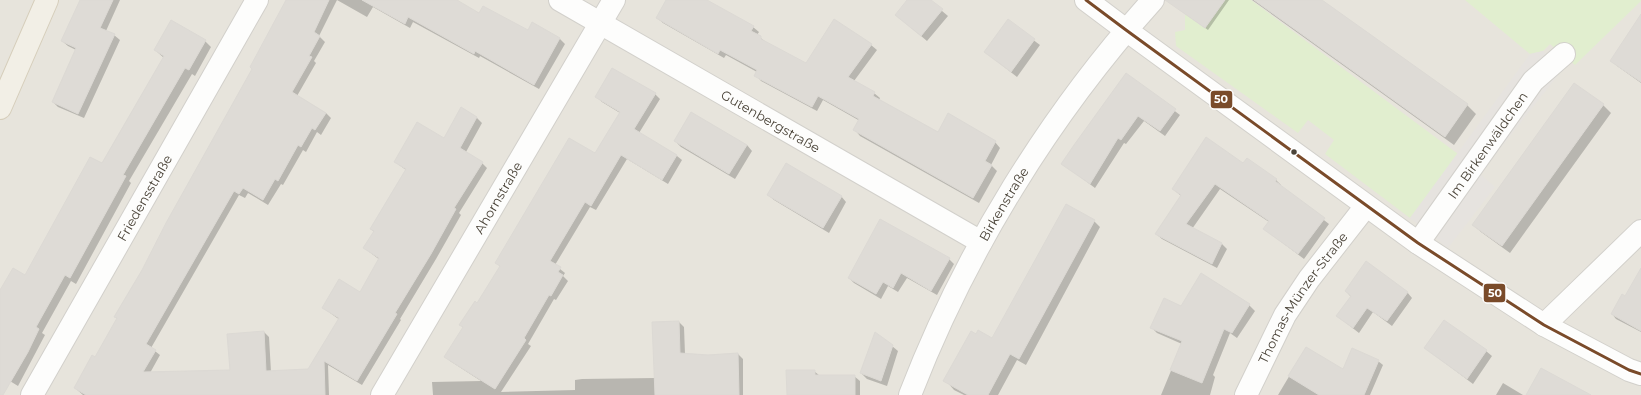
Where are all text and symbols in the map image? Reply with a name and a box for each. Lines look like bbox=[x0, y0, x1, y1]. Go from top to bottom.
street label: Gutenbergstraße bbox=[718, 86, 823, 156]
street label: Im Birkenwäldchen bbox=[1444, 89, 1531, 202]
line badge: 50 bbox=[1210, 90, 1233, 109]
text: 50 bbox=[1214, 92, 1229, 106]
unlabelled marker bbox=[1289, 147, 1299, 157]
street label: Friedensstraße bbox=[113, 152, 175, 244]
street label: Ahornstraße bbox=[471, 159, 525, 236]
street label: Birkenstraße bbox=[975, 164, 1032, 244]
street label: Thomas-Münzer-Straße bbox=[1255, 229, 1351, 366]
line badge: 50 bbox=[1483, 283, 1506, 303]
text: 50 bbox=[1488, 286, 1503, 300]

